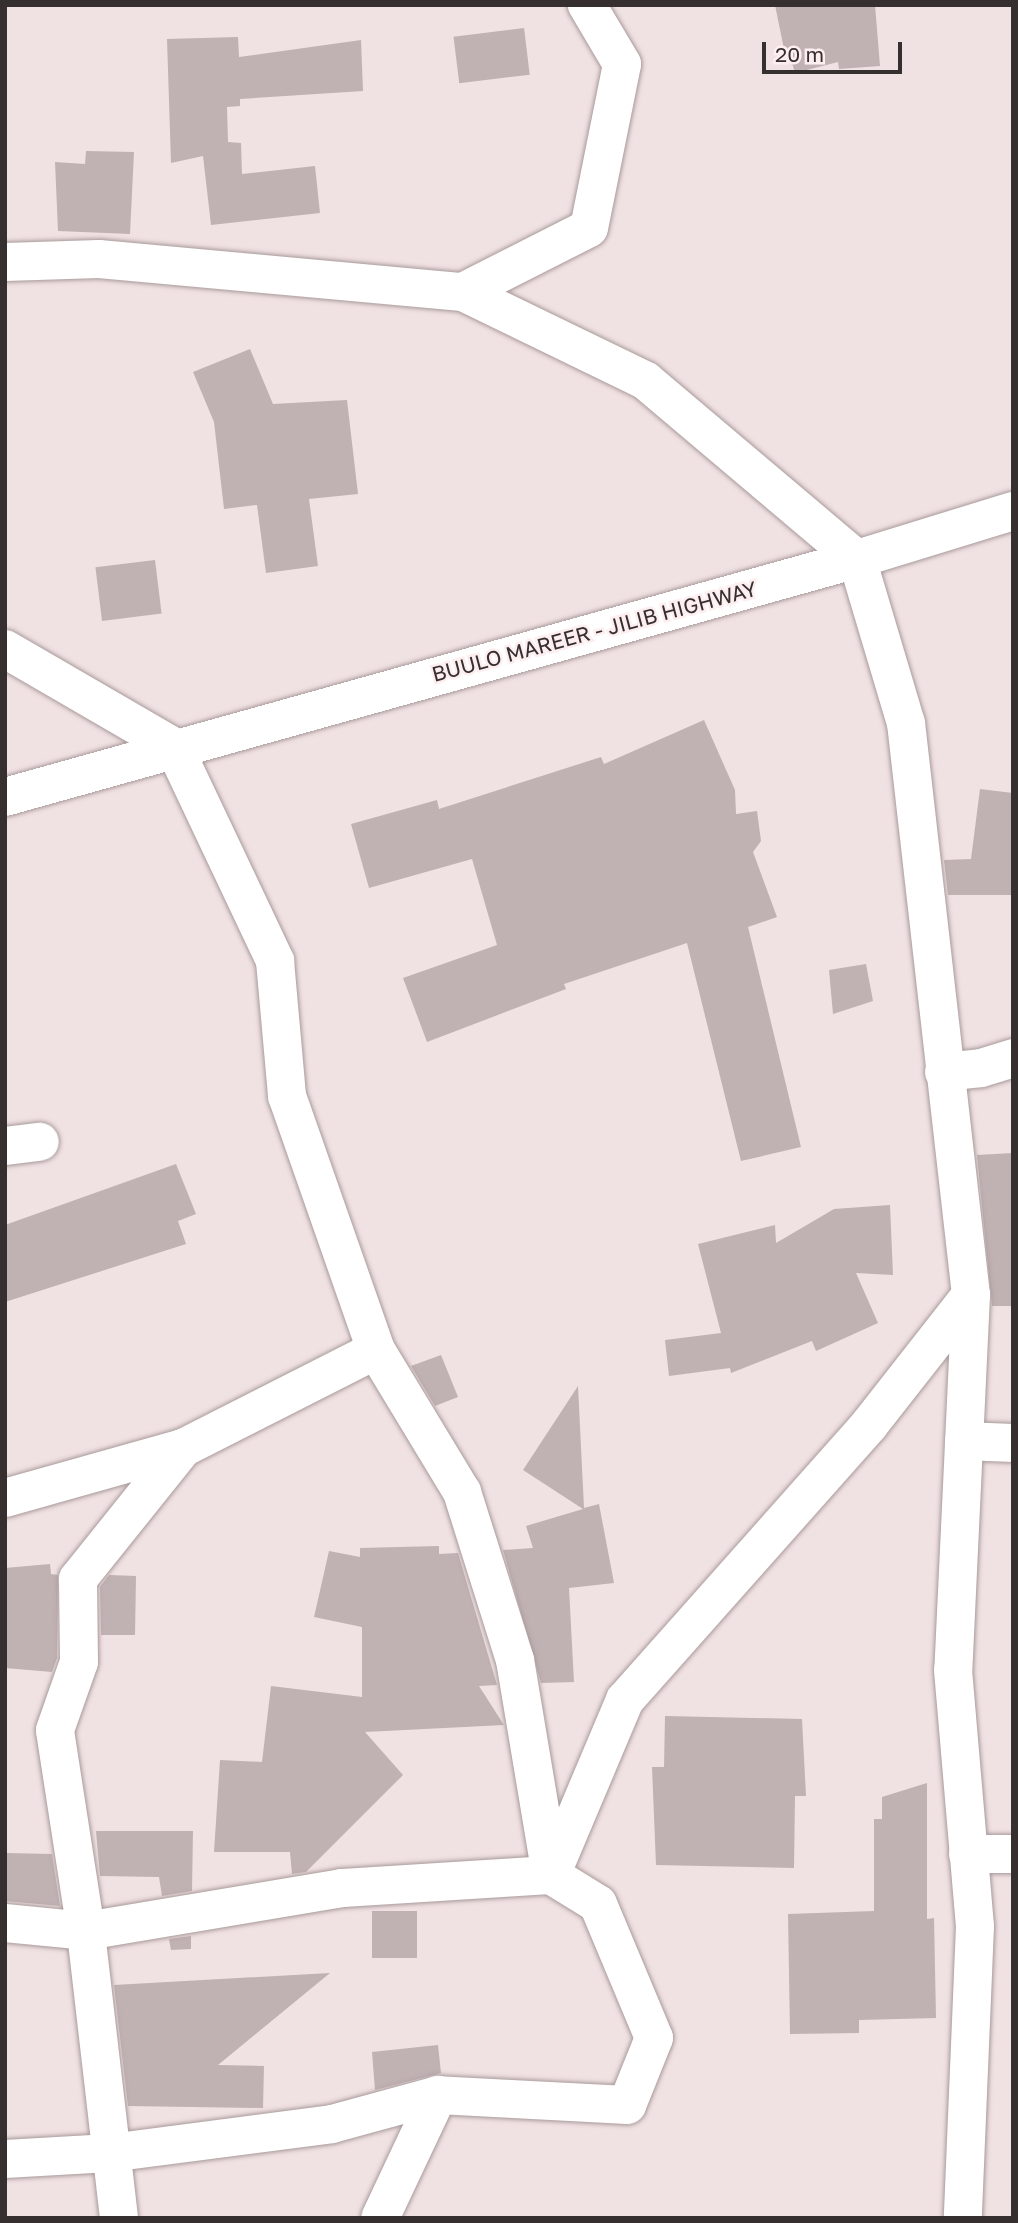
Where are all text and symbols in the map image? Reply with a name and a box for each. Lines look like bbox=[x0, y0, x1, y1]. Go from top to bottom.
scale bar bbox=[766, 28, 906, 72]
text: 20 m bbox=[775, 41, 824, 67]
street label: BUULO MAREER - JILIB HIGHWAY bbox=[429, 575, 759, 687]

